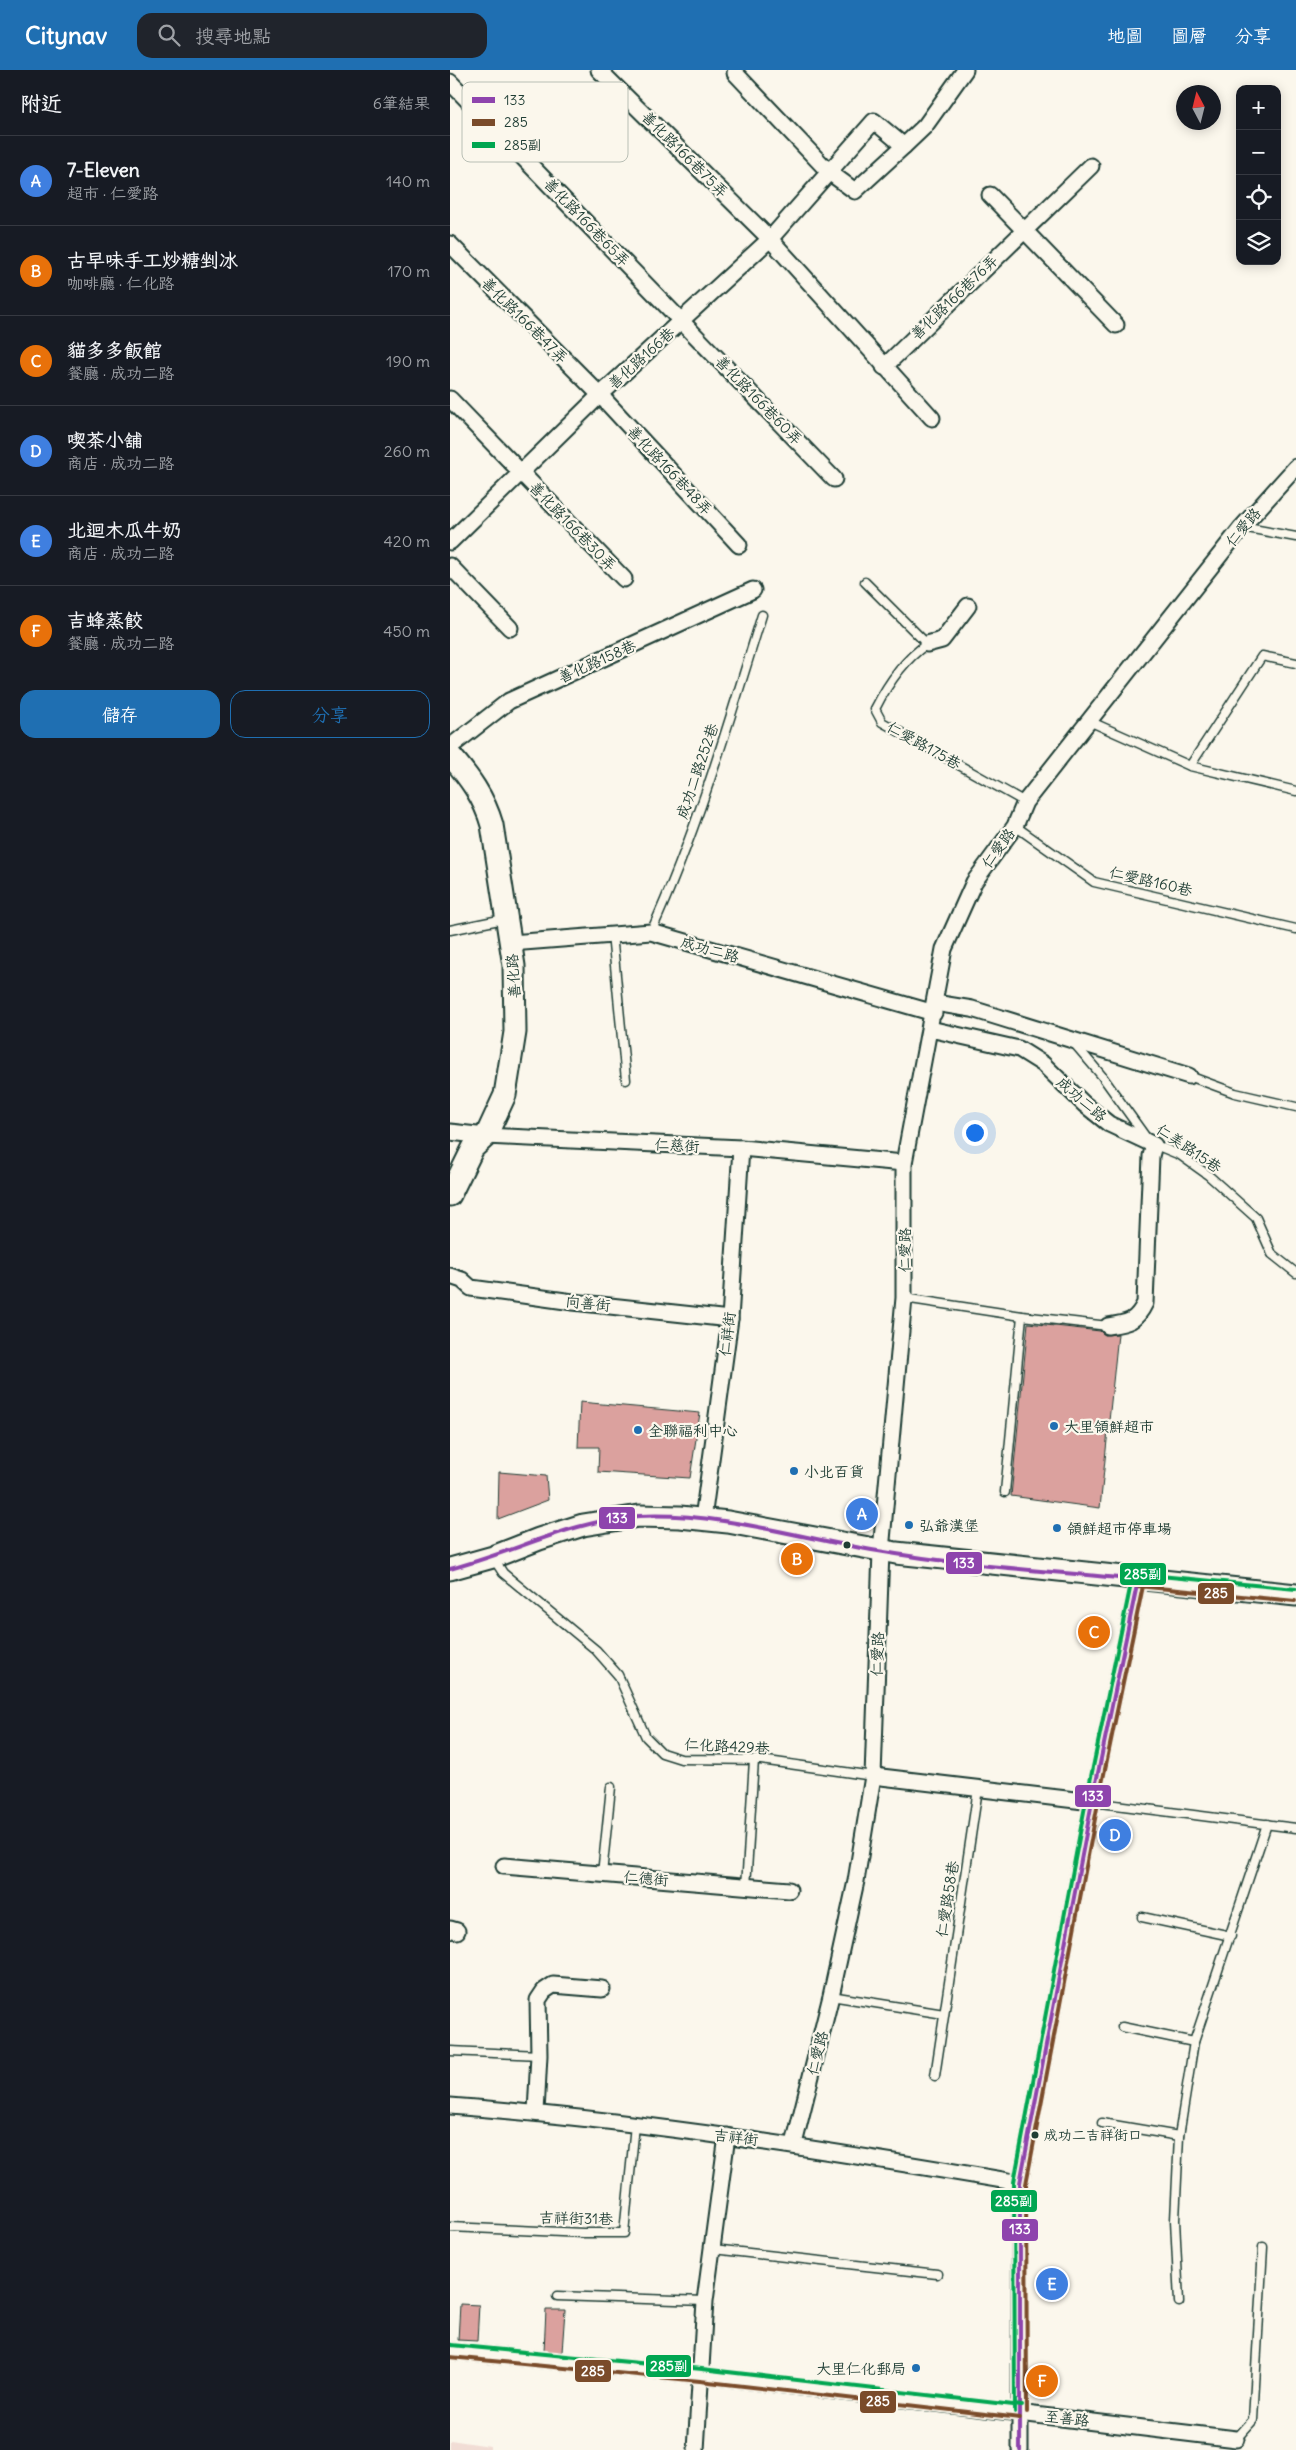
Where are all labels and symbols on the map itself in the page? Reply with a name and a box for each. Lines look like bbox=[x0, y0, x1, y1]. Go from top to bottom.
legend bbox=[462, 82, 628, 162]
north arrow bbox=[1176, 85, 1221, 130]
text: 133 bbox=[504, 91, 526, 109]
street label: 善化路166巷75弄 bbox=[638, 107, 732, 201]
text: 285 bbox=[504, 113, 528, 131]
text: 285副 bbox=[504, 136, 542, 154]
street label: 善化路166巷65弄 bbox=[540, 174, 634, 270]
street label: 善化路166巷76弄 bbox=[906, 251, 1002, 343]
street label: 善化路166巷47弄 bbox=[478, 273, 572, 367]
street label: 善化路166巷 bbox=[604, 323, 678, 393]
street label: 善化路166巷60弄 bbox=[712, 351, 806, 449]
street label: 善化路166巷48弄 bbox=[624, 421, 716, 519]
street label: 善化路166巷30弄 bbox=[526, 477, 620, 575]
street label: 仁愛路 bbox=[1221, 504, 1265, 550]
street label: 善化路158巷 bbox=[555, 635, 639, 687]
street label: 仁愛路175巷 bbox=[884, 717, 964, 773]
street label: 成功二路252巷 bbox=[672, 721, 722, 821]
street label: 仁愛路 bbox=[977, 824, 1019, 872]
street label: 仁愛路160巷 bbox=[1108, 862, 1194, 900]
street label: 成功二路 bbox=[679, 932, 741, 966]
street label: 善化路 bbox=[502, 953, 524, 999]
street label: 成功二路 bbox=[1053, 1072, 1111, 1126]
street label: 仁美路15巷 bbox=[1153, 1119, 1225, 1177]
your location bbox=[962, 1120, 988, 1146]
street label: 仁慈街 bbox=[654, 1134, 700, 1156]
street label: 仁愛路 bbox=[895, 1227, 914, 1273]
street label: 向善街 bbox=[565, 1291, 611, 1315]
street label: 仁祥街 bbox=[715, 1311, 739, 1357]
place label: 大里領鮮超市 bbox=[1064, 1417, 1154, 1436]
marker: 大里領鮮超市 bbox=[1048, 1420, 1060, 1432]
place label: 全聯福利中心 bbox=[648, 1421, 738, 1440]
marker: 全聯福利中心 bbox=[632, 1424, 644, 1436]
place label: 小北百貨 bbox=[804, 1462, 864, 1481]
marker: 小北百貨 bbox=[788, 1465, 800, 1477]
pin: A bbox=[846, 1495, 878, 1533]
line badge: 133 bbox=[598, 1506, 636, 1530]
text: 133 bbox=[606, 1509, 628, 1527]
place label: 弘爺漢堡 bbox=[919, 1516, 979, 1535]
marker: 弘爺漢堡 bbox=[903, 1519, 915, 1531]
place label: 領鮮超市停車場 bbox=[1067, 1519, 1172, 1538]
marker: 領鮮超市停車場 bbox=[1051, 1522, 1063, 1534]
pin: B bbox=[781, 1540, 813, 1578]
unlabelled marker bbox=[842, 1540, 852, 1550]
line badge: 133 bbox=[945, 1551, 983, 1575]
text: 133 bbox=[953, 1554, 975, 1572]
line badge: 285副 bbox=[1119, 1562, 1167, 1586]
text: 285副 bbox=[1124, 1565, 1162, 1583]
line badge: 285 bbox=[1197, 1582, 1235, 1605]
text: 285 bbox=[1204, 1584, 1228, 1602]
pin: C bbox=[1078, 1613, 1110, 1651]
street label: 仁愛路 bbox=[867, 1631, 887, 1677]
street label: 仁化路429巷 bbox=[684, 1734, 770, 1758]
line badge: 133 bbox=[1074, 1784, 1112, 1808]
text: 133 bbox=[1082, 1787, 1104, 1805]
pin: D bbox=[1099, 1816, 1131, 1854]
street label: 仁愛路58巷 bbox=[932, 1859, 962, 1939]
street label: 仁德街 bbox=[623, 1867, 669, 1889]
street label: 仁愛路 bbox=[802, 2029, 832, 2077]
street label: 吉祥街 bbox=[713, 2125, 759, 2149]
place label: 成功二吉祥街口 bbox=[1044, 2126, 1142, 2144]
marker: 成功二吉祥街口 bbox=[1030, 2130, 1040, 2140]
line badge: 285副 bbox=[990, 2189, 1038, 2213]
text: 285副 bbox=[995, 2192, 1033, 2210]
street label: 吉祥街31巷 bbox=[539, 2208, 613, 2228]
line badge: 133 bbox=[1001, 2218, 1039, 2242]
text: 133 bbox=[1009, 2220, 1031, 2238]
pin: E bbox=[1036, 2265, 1068, 2303]
line badge: 285副 bbox=[645, 2354, 692, 2378]
text: 285副 bbox=[650, 2357, 688, 2375]
line badge: 285 bbox=[574, 2359, 612, 2383]
place label: 大里仁化郵局 bbox=[816, 2359, 906, 2378]
text: 285 bbox=[581, 2362, 605, 2380]
marker: 大里仁化郵局 bbox=[910, 2362, 922, 2374]
pin: F bbox=[1026, 2362, 1058, 2400]
line badge: 285 bbox=[859, 2390, 897, 2414]
text: 285 bbox=[866, 2392, 890, 2410]
street label: 至善路 bbox=[1044, 2406, 1090, 2430]

